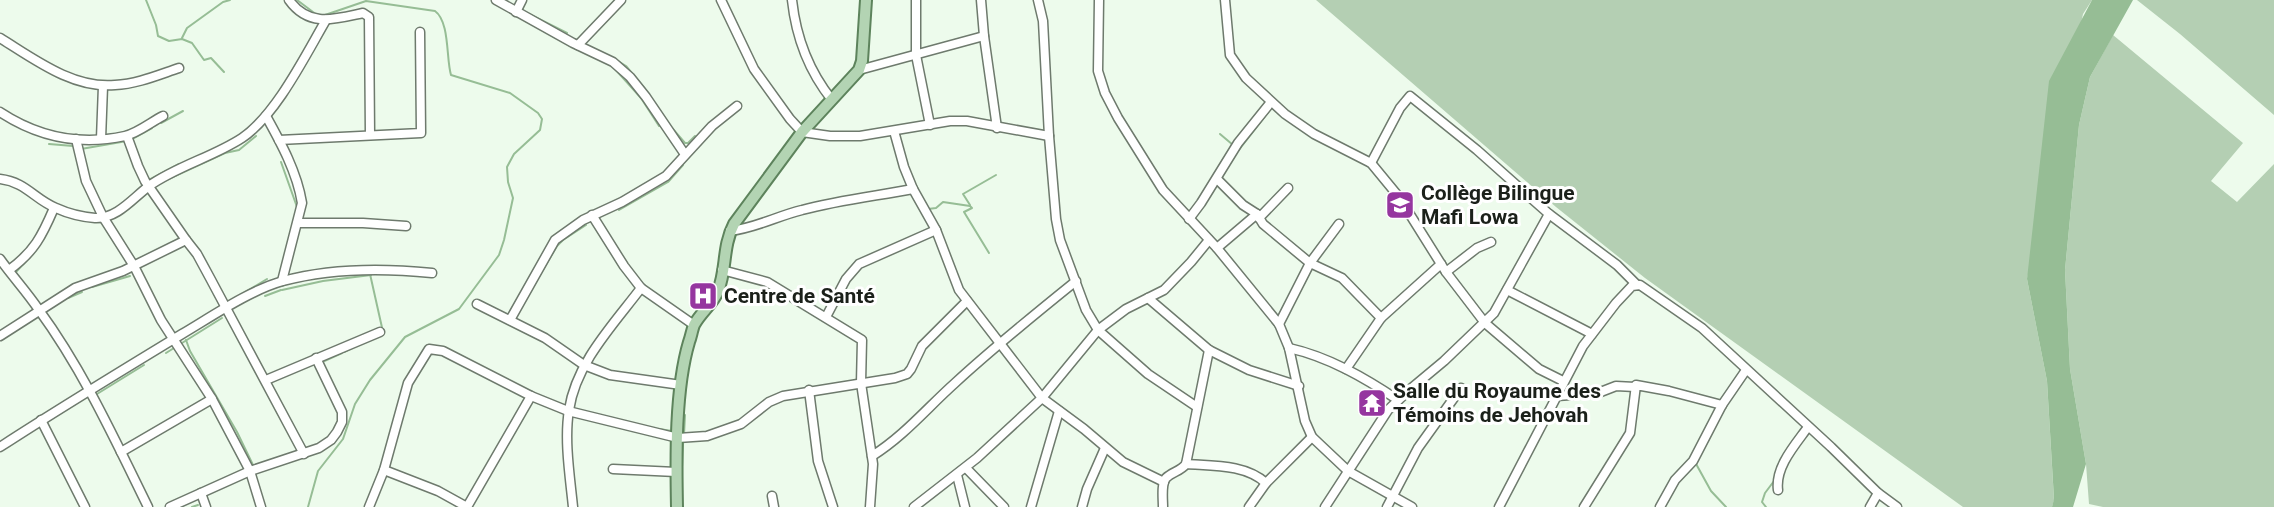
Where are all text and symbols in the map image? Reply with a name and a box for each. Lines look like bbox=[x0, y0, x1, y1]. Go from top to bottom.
place label: Collège Bilingue Mafi Lowa bbox=[1421, 181, 1575, 229]
school or university icon: Collège Bilingue Mafi Lowa bbox=[1384, 189, 1416, 221]
hospital icon: Centre de Santé bbox=[687, 280, 719, 312]
place label: Centre de Santé bbox=[724, 284, 875, 308]
place label: Salle du Royaume des Témoins de Jehovah bbox=[1393, 379, 1601, 427]
temple icon: Salle du Royaume des Témoins de Jehovah bbox=[1356, 387, 1388, 419]

